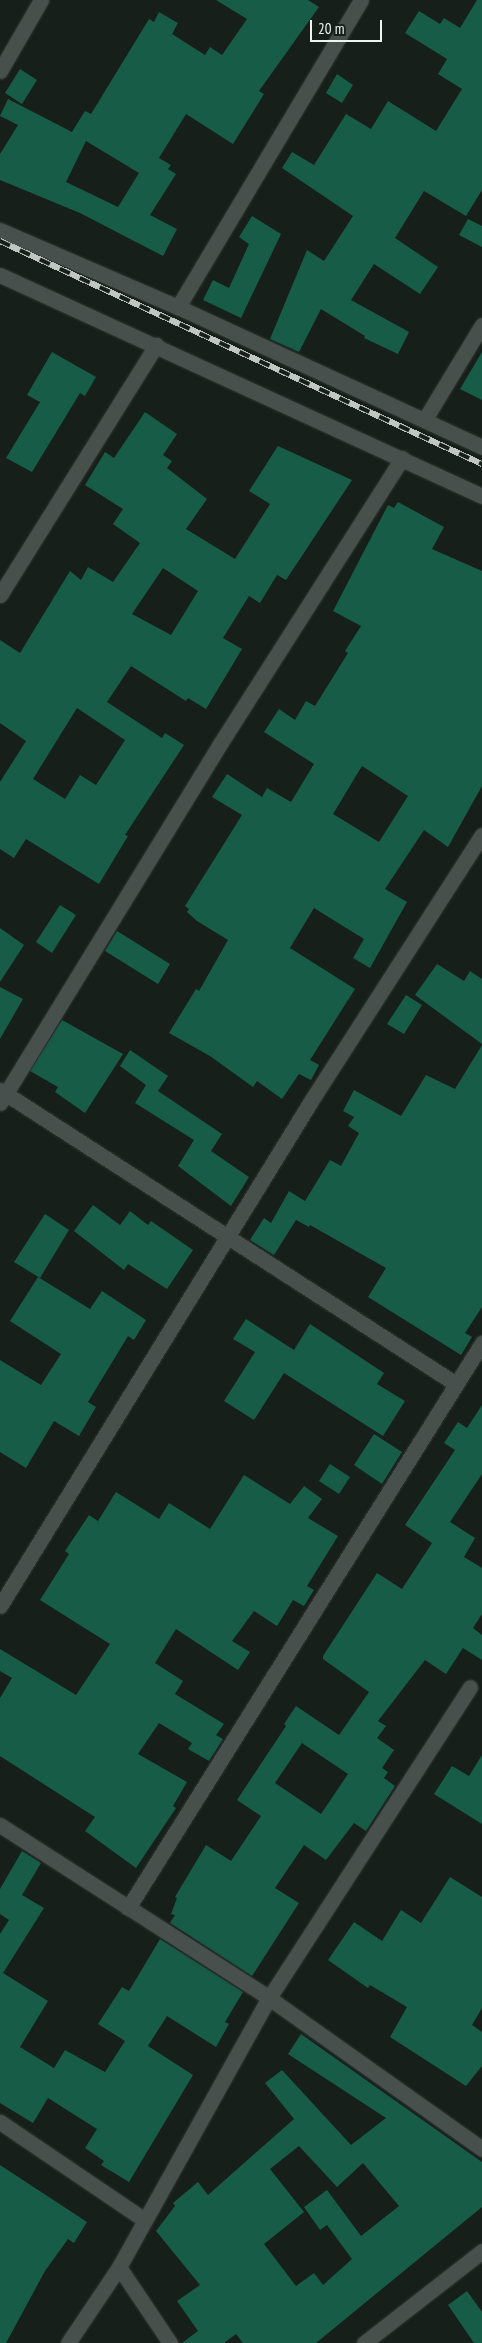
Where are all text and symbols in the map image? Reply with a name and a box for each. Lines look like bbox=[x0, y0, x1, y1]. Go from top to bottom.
scale bar bbox=[312, 10, 384, 42]
text: 20 m bbox=[318, 19, 344, 38]

